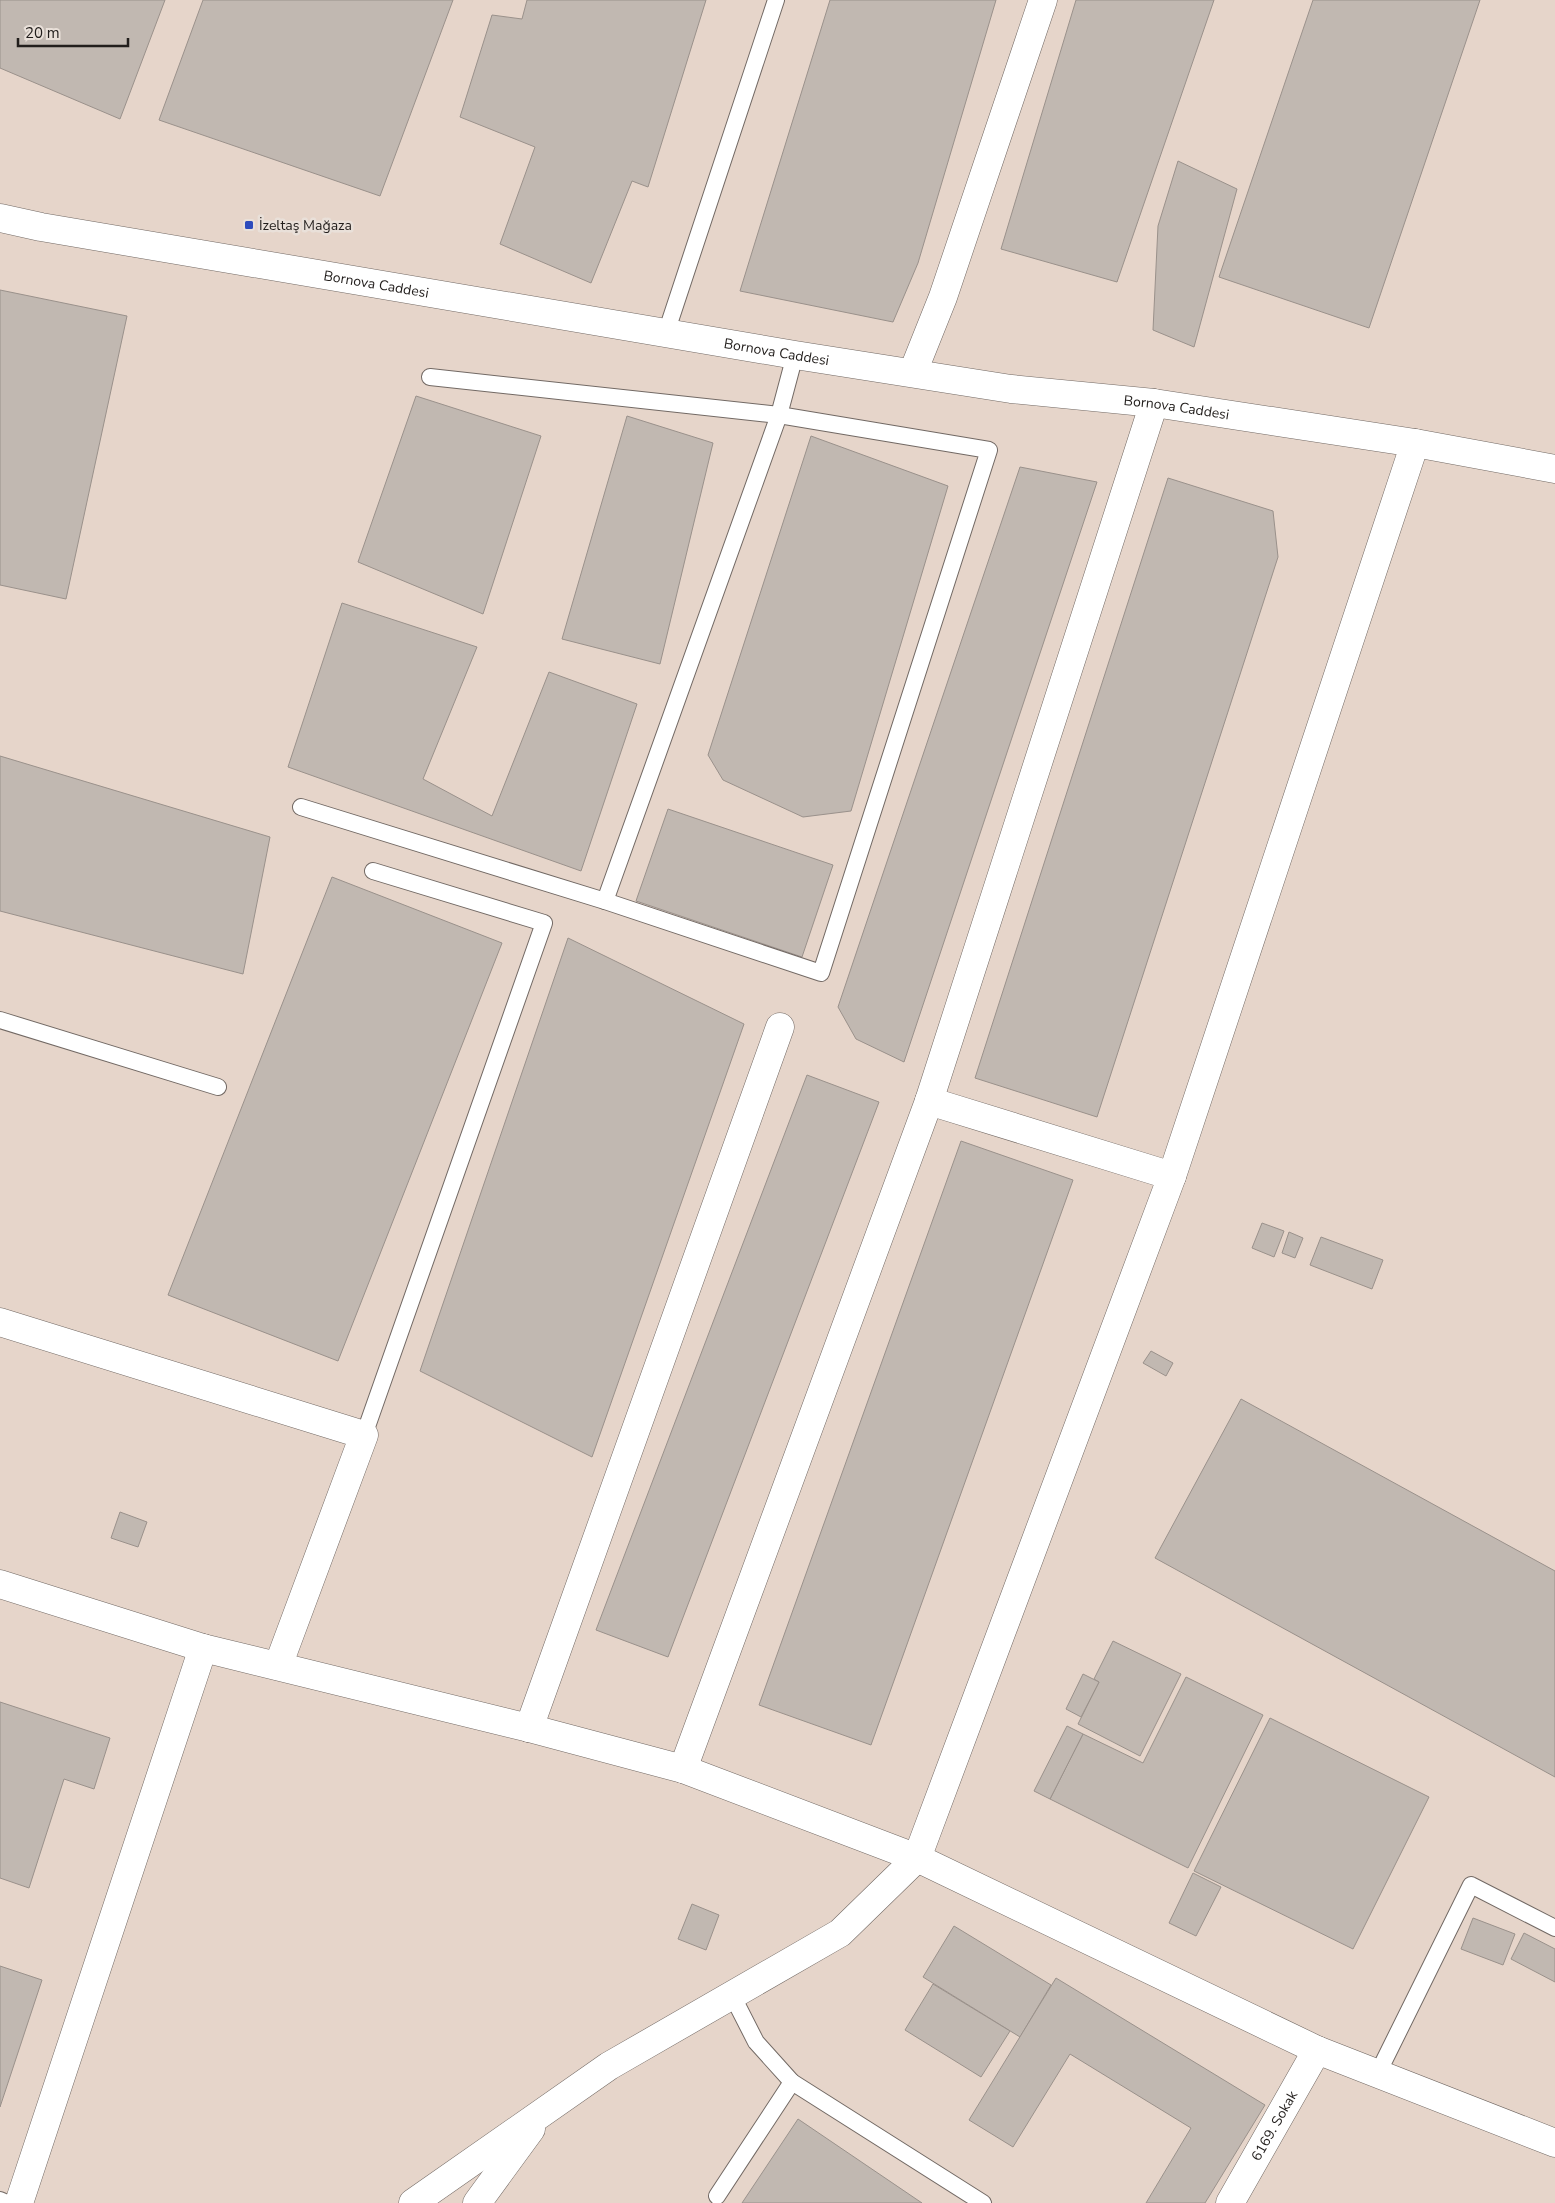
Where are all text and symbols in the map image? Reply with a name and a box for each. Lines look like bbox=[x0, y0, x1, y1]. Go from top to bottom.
scale bar bbox=[18, 15, 128, 47]
text: 20 m bbox=[25, 23, 60, 43]
place label: İzeltaş Mağaza bbox=[259, 216, 352, 235]
marker: İzeltaş Mağaza bbox=[243, 219, 255, 231]
street label: Bornova Caddesi bbox=[322, 266, 430, 303]
street label: Bornova Caddesi bbox=[722, 334, 830, 370]
street label: Bornova Caddesi bbox=[1123, 391, 1231, 424]
street label: 6169. Sokak bbox=[1247, 2086, 1303, 2165]

